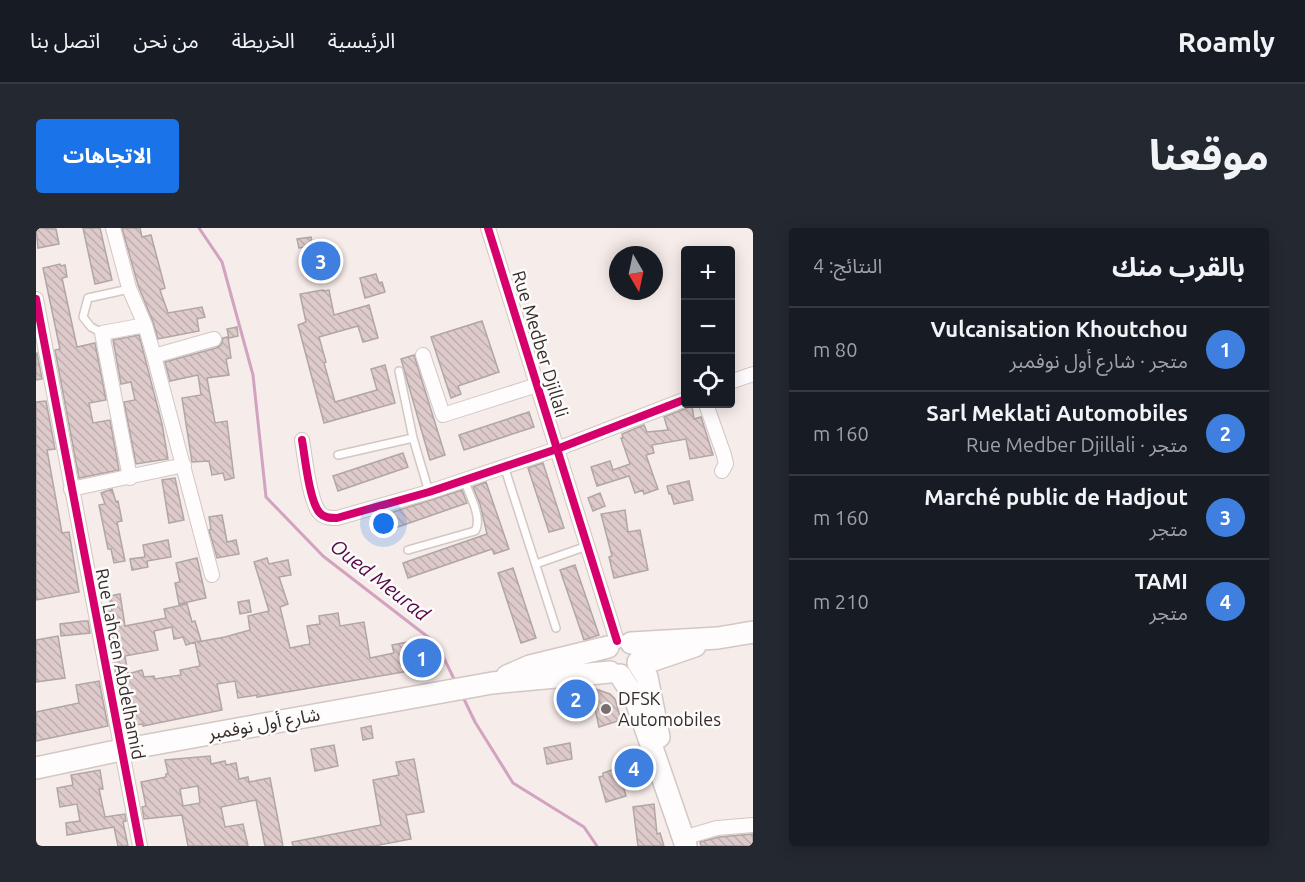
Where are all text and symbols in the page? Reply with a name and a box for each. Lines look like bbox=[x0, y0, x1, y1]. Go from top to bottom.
text: Roamly bbox=[1178, 26, 1275, 57]
text: اتصل بنا bbox=[30, 28, 100, 52]
text: من نحن bbox=[133, 28, 199, 52]
text: الخريطة bbox=[232, 28, 295, 52]
text: الرئيسية bbox=[328, 28, 395, 52]
button: الاتجاهات bbox=[36, 119, 179, 193]
text: موقعنا bbox=[1149, 131, 1269, 178]
pin: 3 bbox=[302, 238, 340, 284]
north arrow bbox=[609, 246, 663, 300]
map controls bbox=[681, 246, 735, 408]
button: + bbox=[681, 246, 735, 300]
text: بالقرب منك bbox=[1112, 252, 1245, 281]
text: النتائج: 4 bbox=[813, 254, 882, 277]
street label: Rue Medber Djillali bbox=[509, 268, 573, 419]
button: − bbox=[681, 300, 735, 354]
text: Vulcanisation Khoutchou bbox=[930, 316, 1188, 341]
text: 80 m bbox=[813, 338, 857, 361]
text: 1 bbox=[1220, 338, 1231, 361]
text: متجر · شارع أول نوفمبر bbox=[1010, 349, 1188, 372]
button: locate bbox=[681, 354, 735, 408]
text: Sarl Meklati Automobiles bbox=[926, 400, 1188, 425]
text: 160 m bbox=[813, 422, 869, 445]
text: 2 bbox=[1220, 422, 1231, 445]
text: متجر · Rue Medber Djillali bbox=[966, 433, 1188, 456]
text: Marché public de Hadjout bbox=[924, 484, 1188, 509]
text: 160 m bbox=[813, 506, 869, 529]
text: 3 bbox=[1220, 506, 1231, 529]
your location bbox=[369, 509, 398, 538]
text: متجر bbox=[1149, 517, 1188, 540]
water label: Oued Meurad bbox=[326, 534, 435, 626]
street label: Rue Lahcen Abdelhamid bbox=[93, 567, 149, 761]
text: TAMI bbox=[1135, 568, 1188, 593]
text: 210 m bbox=[813, 590, 869, 613]
text: 4 bbox=[1220, 590, 1231, 613]
text: متجر bbox=[1149, 601, 1188, 624]
pin: 1 bbox=[402, 636, 442, 680]
pin: 2 bbox=[556, 676, 596, 722]
place label: DFSK Automobiles bbox=[618, 688, 721, 729]
marker: DFSK Automobiles bbox=[599, 702, 613, 716]
street label: شارع أول نوفمبر bbox=[205, 703, 322, 748]
pin: 4 bbox=[614, 746, 654, 790]

